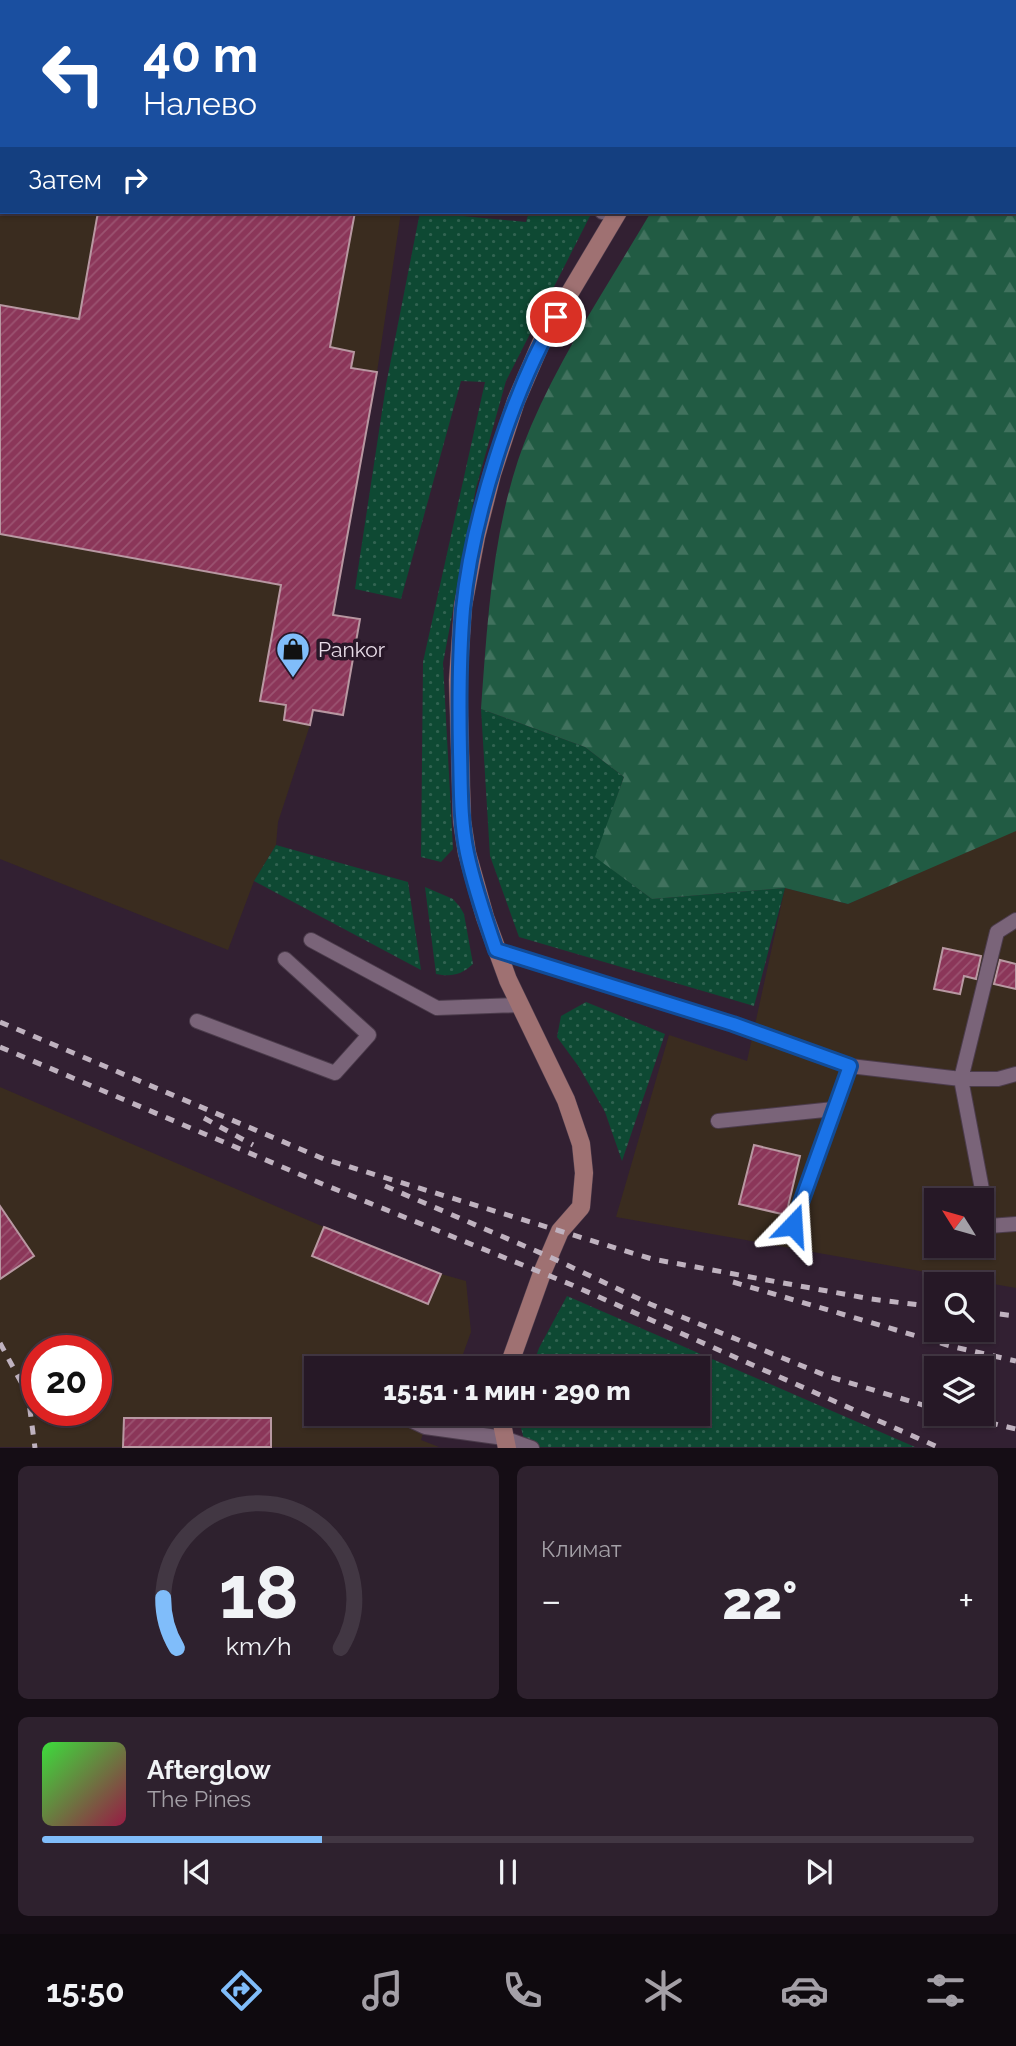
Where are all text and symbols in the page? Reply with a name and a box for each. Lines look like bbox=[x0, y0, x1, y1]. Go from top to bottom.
text: 40 m bbox=[143, 26, 258, 83]
icon: left bbox=[28, 28, 119, 119]
text: Налево bbox=[143, 85, 257, 122]
icon: right bbox=[116, 161, 154, 199]
text: Затем bbox=[28, 165, 102, 195]
pin bbox=[526, 287, 586, 347]
icon: arrive bbox=[537, 298, 575, 336]
shop icon: Pankor bbox=[274, 630, 312, 679]
place label: Pankor bbox=[318, 637, 386, 662]
position arrow bbox=[756, 1188, 830, 1262]
north arrow bbox=[924, 1188, 994, 1258]
map controls bbox=[924, 1188, 994, 1426]
button: search bbox=[924, 1272, 994, 1342]
speed limit sign: 20 bbox=[21, 1335, 112, 1426]
button: layers bbox=[924, 1356, 994, 1426]
text: 15:51 · 1 мин · 290 m bbox=[383, 1376, 631, 1406]
text: Климат bbox=[541, 1535, 622, 1562]
text: 18 bbox=[219, 1551, 298, 1636]
text: 22° bbox=[722, 1570, 798, 1631]
text: − bbox=[541, 1578, 561, 1623]
text: + bbox=[958, 1578, 974, 1623]
text: km/h bbox=[226, 1631, 291, 1661]
text: Afterglow bbox=[147, 1755, 271, 1785]
text: The Pines bbox=[147, 1785, 251, 1812]
icon: previous bbox=[178, 1853, 216, 1891]
icon: pause bbox=[489, 1853, 527, 1891]
icon: next bbox=[800, 1853, 838, 1891]
icon: directions bbox=[217, 1966, 266, 2015]
icon: music bbox=[358, 1966, 407, 2015]
icon: phone bbox=[498, 1966, 547, 2015]
icon: climate bbox=[639, 1966, 688, 2015]
icon: car bbox=[780, 1966, 829, 2015]
icon: filters bbox=[921, 1966, 970, 2015]
text: 15:50 bbox=[46, 1972, 125, 2009]

